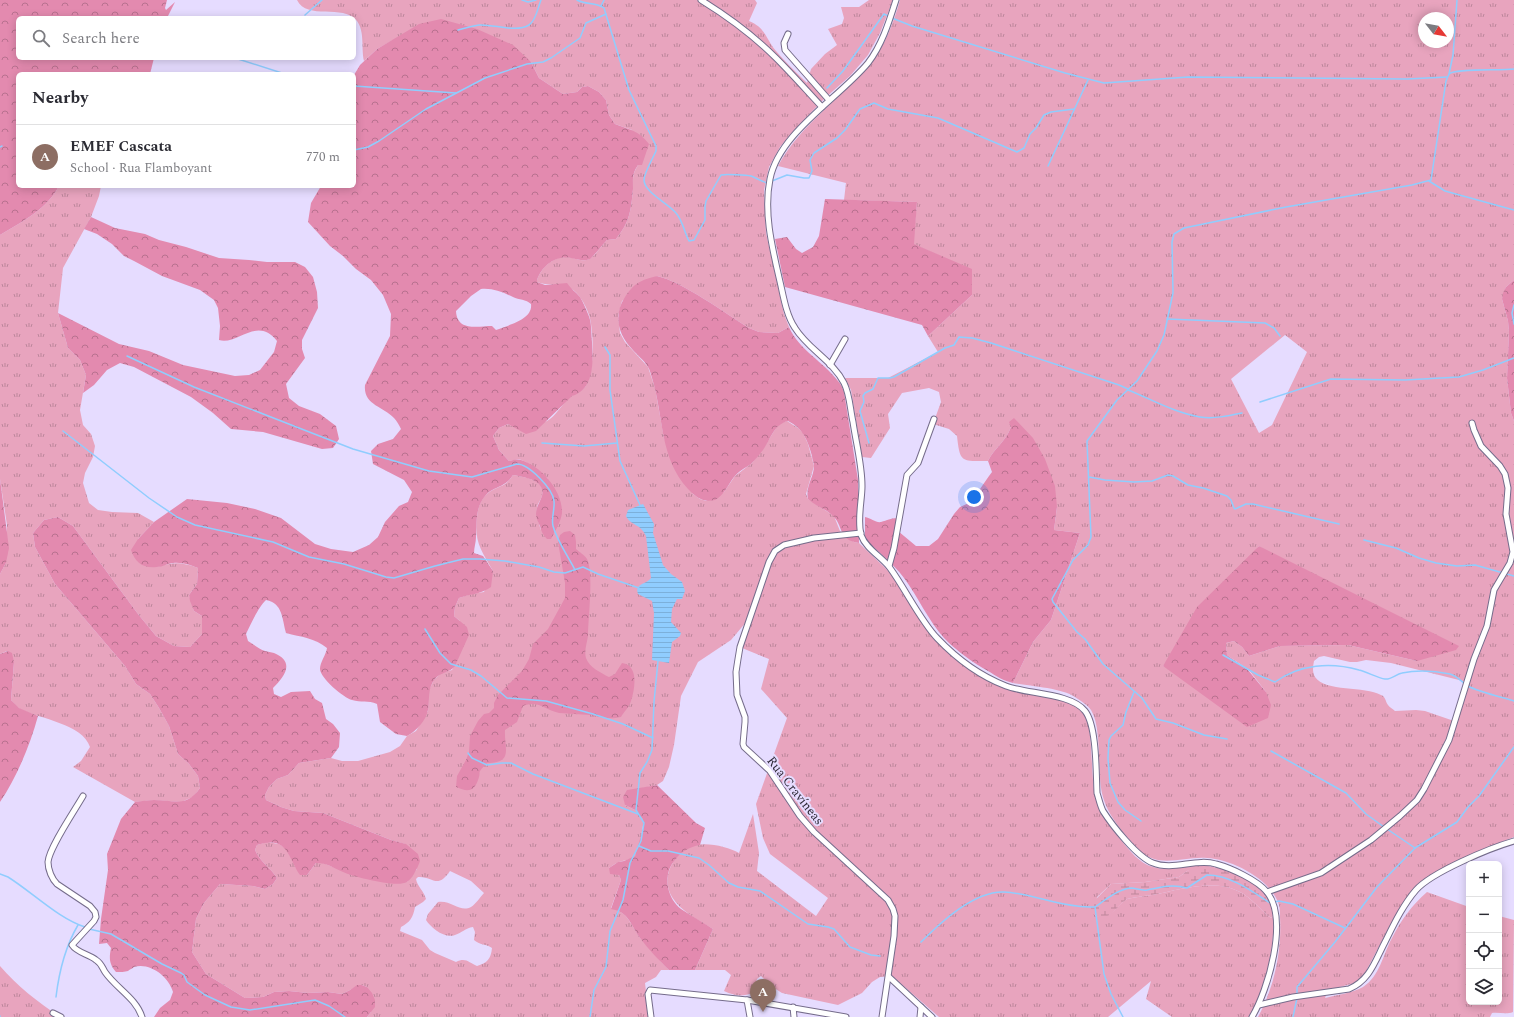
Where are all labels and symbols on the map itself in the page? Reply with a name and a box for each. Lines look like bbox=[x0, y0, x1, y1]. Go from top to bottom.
north arrow bbox=[1418, 12, 1454, 48]
your location bbox=[964, 487, 984, 507]
street label: Rua Cravíneas bbox=[762, 752, 829, 829]
pin: A bbox=[750, 979, 776, 1012]

